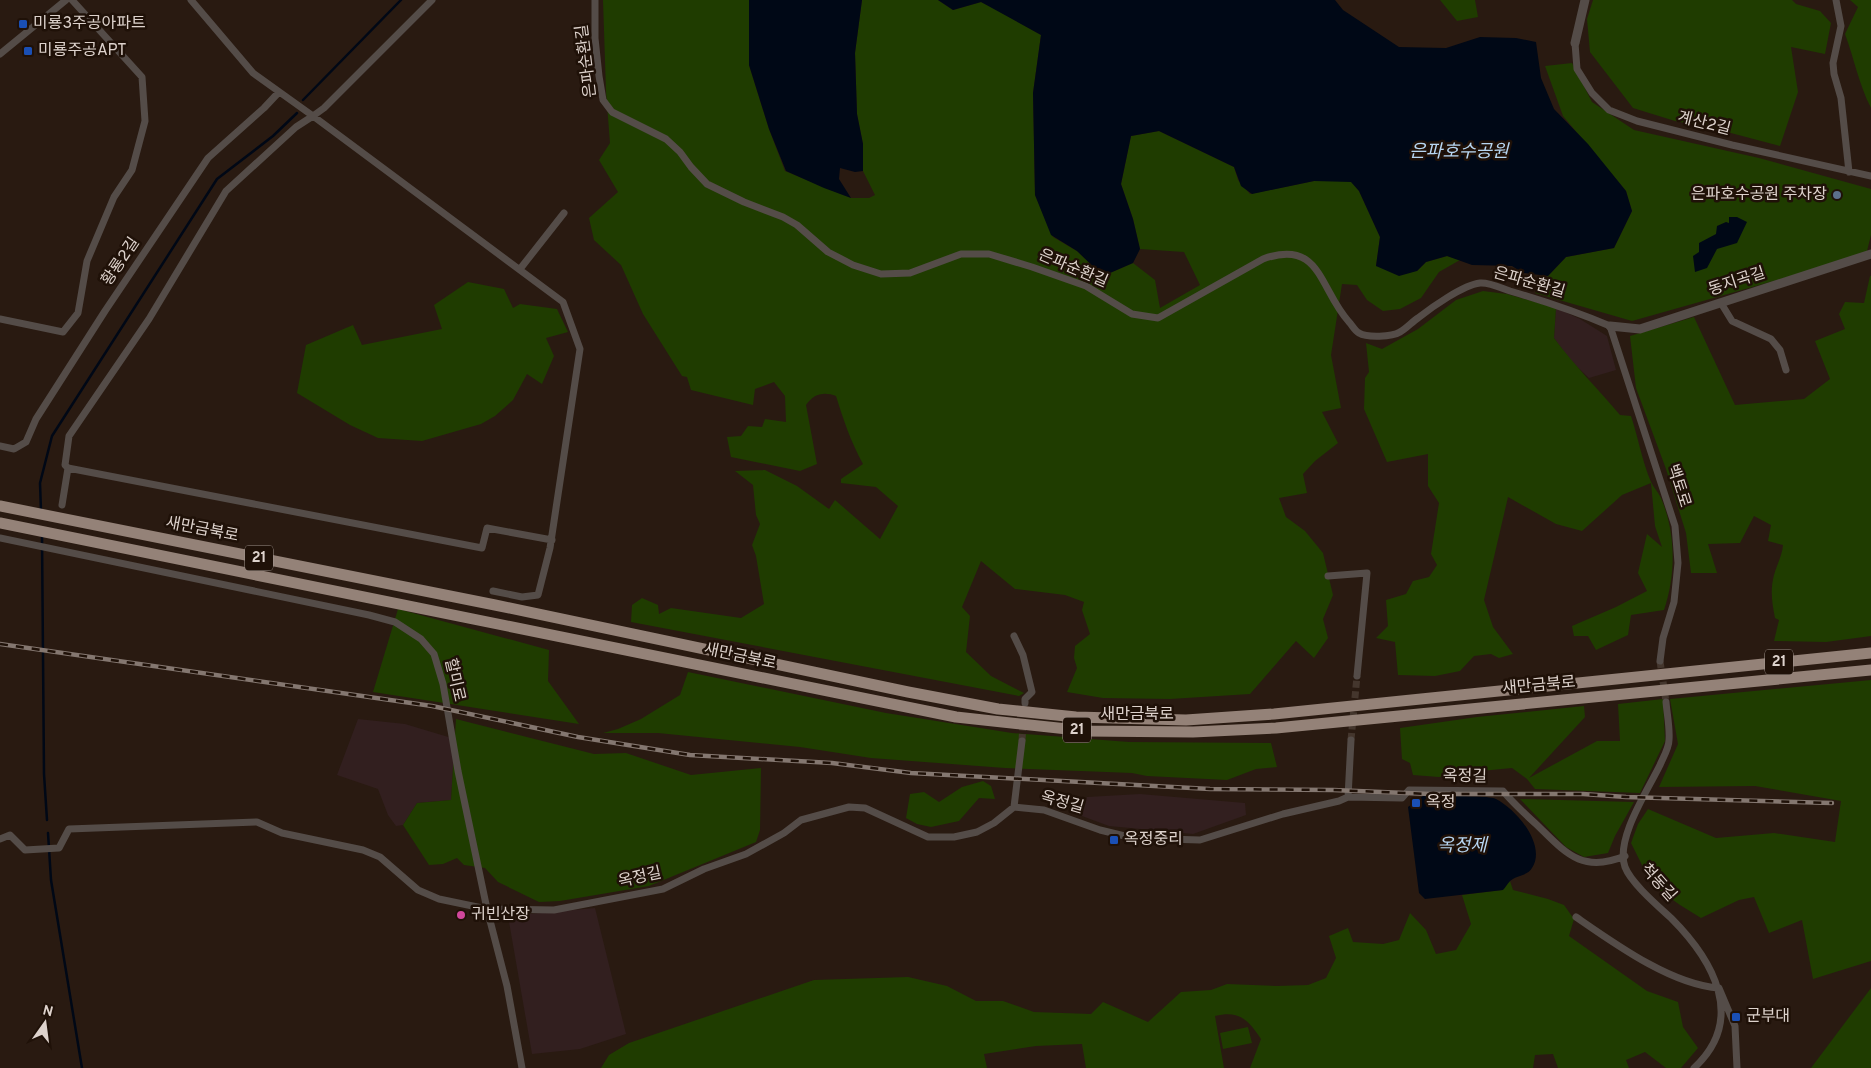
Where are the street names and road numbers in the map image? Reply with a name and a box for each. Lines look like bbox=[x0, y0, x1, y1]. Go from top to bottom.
street label: 은파순환길 bbox=[573, 23, 601, 99]
street label: 계산2길 bbox=[1675, 108, 1733, 140]
street label: 황룡2길 bbox=[98, 234, 144, 290]
street label: 은파순환길 bbox=[1035, 245, 1111, 293]
street label: 은파순환길 bbox=[1491, 263, 1567, 303]
street label: 동지곡길 bbox=[1706, 263, 1768, 301]
street label: 백토로 bbox=[1662, 462, 1694, 510]
street label: 새만금북로 bbox=[164, 513, 240, 547]
road number: 21 bbox=[245, 546, 273, 570]
street label: 새만금북로 bbox=[702, 640, 778, 674]
road number: 21 bbox=[1765, 650, 1793, 674]
street label: 할미로 bbox=[439, 656, 469, 704]
street label: 새만금북로 bbox=[1501, 673, 1577, 699]
street label: 새만금북로 bbox=[1100, 705, 1174, 725]
road number: 21 bbox=[1063, 718, 1091, 742]
street label: 옥정길 bbox=[1443, 767, 1487, 787]
street label: 옥정길 bbox=[1038, 787, 1086, 819]
street label: 척동길 bbox=[1636, 860, 1680, 906]
street label: 옥정길 bbox=[616, 863, 664, 893]

